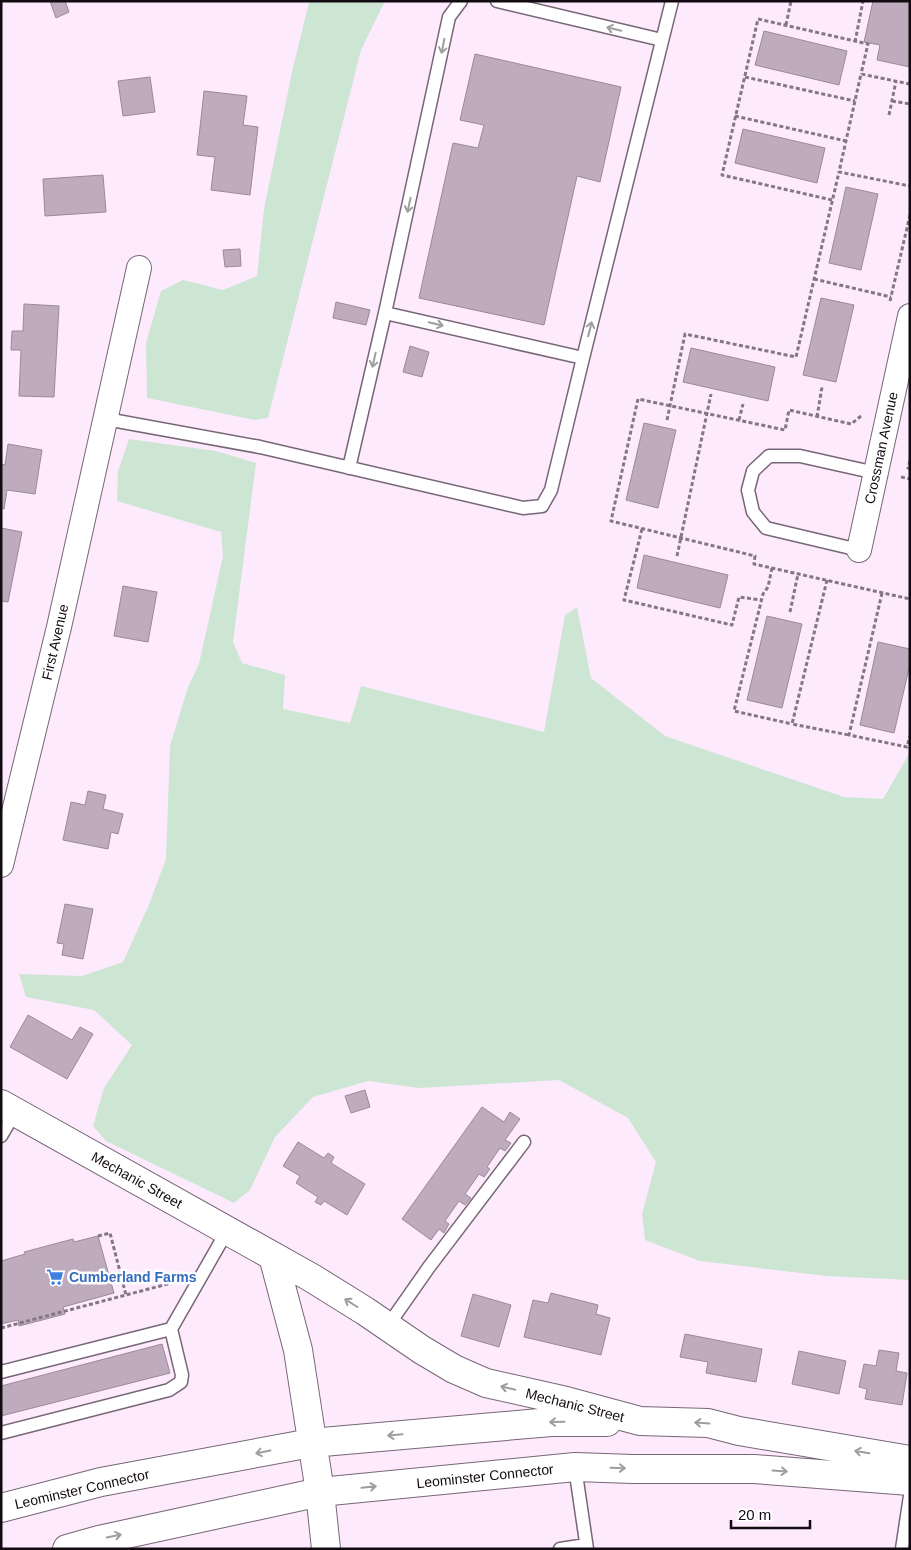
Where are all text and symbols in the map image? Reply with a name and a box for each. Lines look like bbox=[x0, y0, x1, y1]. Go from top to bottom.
one-way arrow bbox=[607, 24, 623, 33]
one-way arrow bbox=[438, 38, 448, 54]
one-way arrow bbox=[404, 197, 413, 213]
one-way arrow bbox=[428, 320, 444, 329]
one-way arrow bbox=[586, 322, 595, 338]
one-way arrow bbox=[369, 352, 378, 368]
street label: Crossman Avenue bbox=[861, 390, 901, 505]
street label: First Avenue bbox=[38, 602, 72, 682]
street label: Mechanic Street bbox=[89, 1148, 185, 1212]
supermarket icon: Cumberland Farms bbox=[45, 1267, 65, 1287]
place label: Cumberland Farms bbox=[69, 1269, 197, 1285]
one-way arrow bbox=[345, 1297, 359, 1307]
one-way arrow bbox=[501, 1383, 517, 1392]
street label: Mechanic Street bbox=[524, 1385, 626, 1425]
one-way arrow bbox=[549, 1417, 565, 1427]
one-way arrow bbox=[694, 1419, 710, 1428]
one-way arrow bbox=[387, 1431, 403, 1440]
one-way arrow bbox=[854, 1446, 870, 1456]
one-way arrow bbox=[256, 1447, 272, 1457]
street label: Leominster Connector bbox=[416, 1461, 555, 1491]
one-way arrow bbox=[609, 1464, 625, 1473]
street label: Leominster Connector bbox=[13, 1466, 151, 1512]
one-way arrow bbox=[772, 1467, 788, 1476]
one-way arrow bbox=[360, 1482, 376, 1492]
scale bar bbox=[731, 1498, 810, 1530]
text: 20 m bbox=[738, 1506, 771, 1523]
one-way arrow bbox=[106, 1531, 122, 1541]

